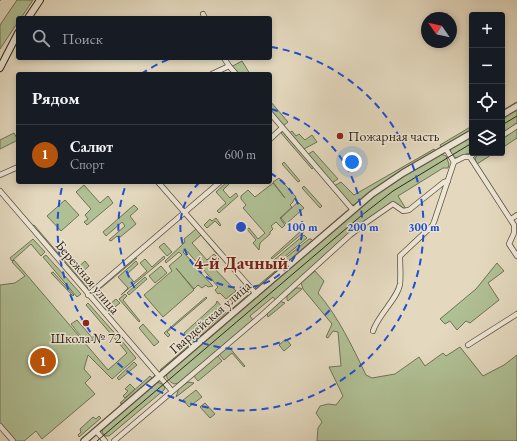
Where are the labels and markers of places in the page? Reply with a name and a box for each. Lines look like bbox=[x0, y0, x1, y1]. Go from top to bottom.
place label: Пожарная часть bbox=[348, 127, 440, 145]
marker: Пожарная часть bbox=[335, 131, 345, 141]
centre of rings bbox=[234, 220, 248, 234]
marker: Школа № 72 bbox=[81, 318, 91, 328]
place label: Школа № 72 bbox=[51, 329, 122, 347]
pin: 1 bbox=[30, 346, 56, 376]

